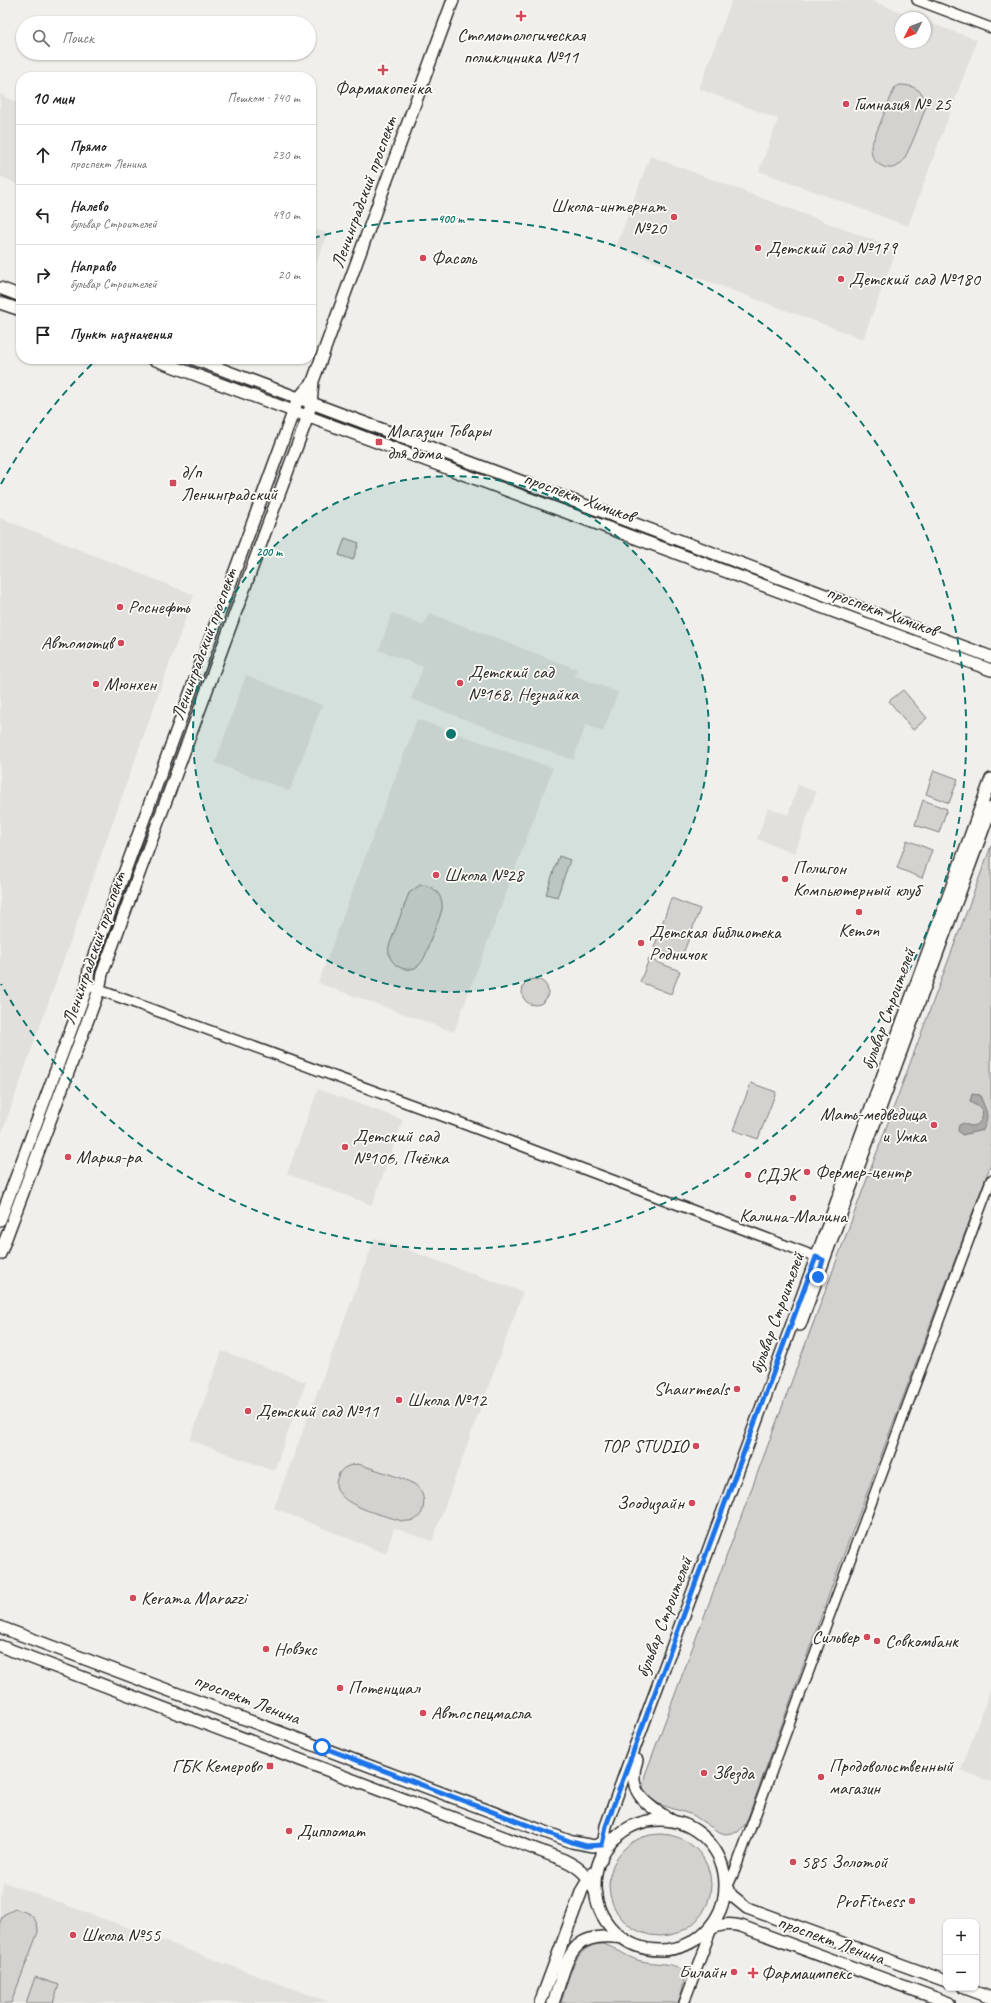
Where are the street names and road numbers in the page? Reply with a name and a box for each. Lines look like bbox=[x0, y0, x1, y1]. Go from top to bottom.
street label: Ленинградский проспект bbox=[325, 111, 403, 271]
street label: проспект Химиков bbox=[520, 466, 642, 530]
street label: Ленинградский проспект bbox=[165, 563, 243, 723]
street label: проспект Химиков bbox=[823, 580, 945, 644]
street label: Ленинградский проспект bbox=[57, 867, 132, 1028]
street label: бульвар Строителей bbox=[855, 944, 921, 1073]
street label: бульвар Строителей bbox=[744, 1248, 810, 1377]
street label: бульвар Строителей bbox=[630, 1552, 698, 1681]
street label: проспект Ленина bbox=[191, 1668, 305, 1731]
street label: проспект Ленина bbox=[774, 1910, 889, 1971]

